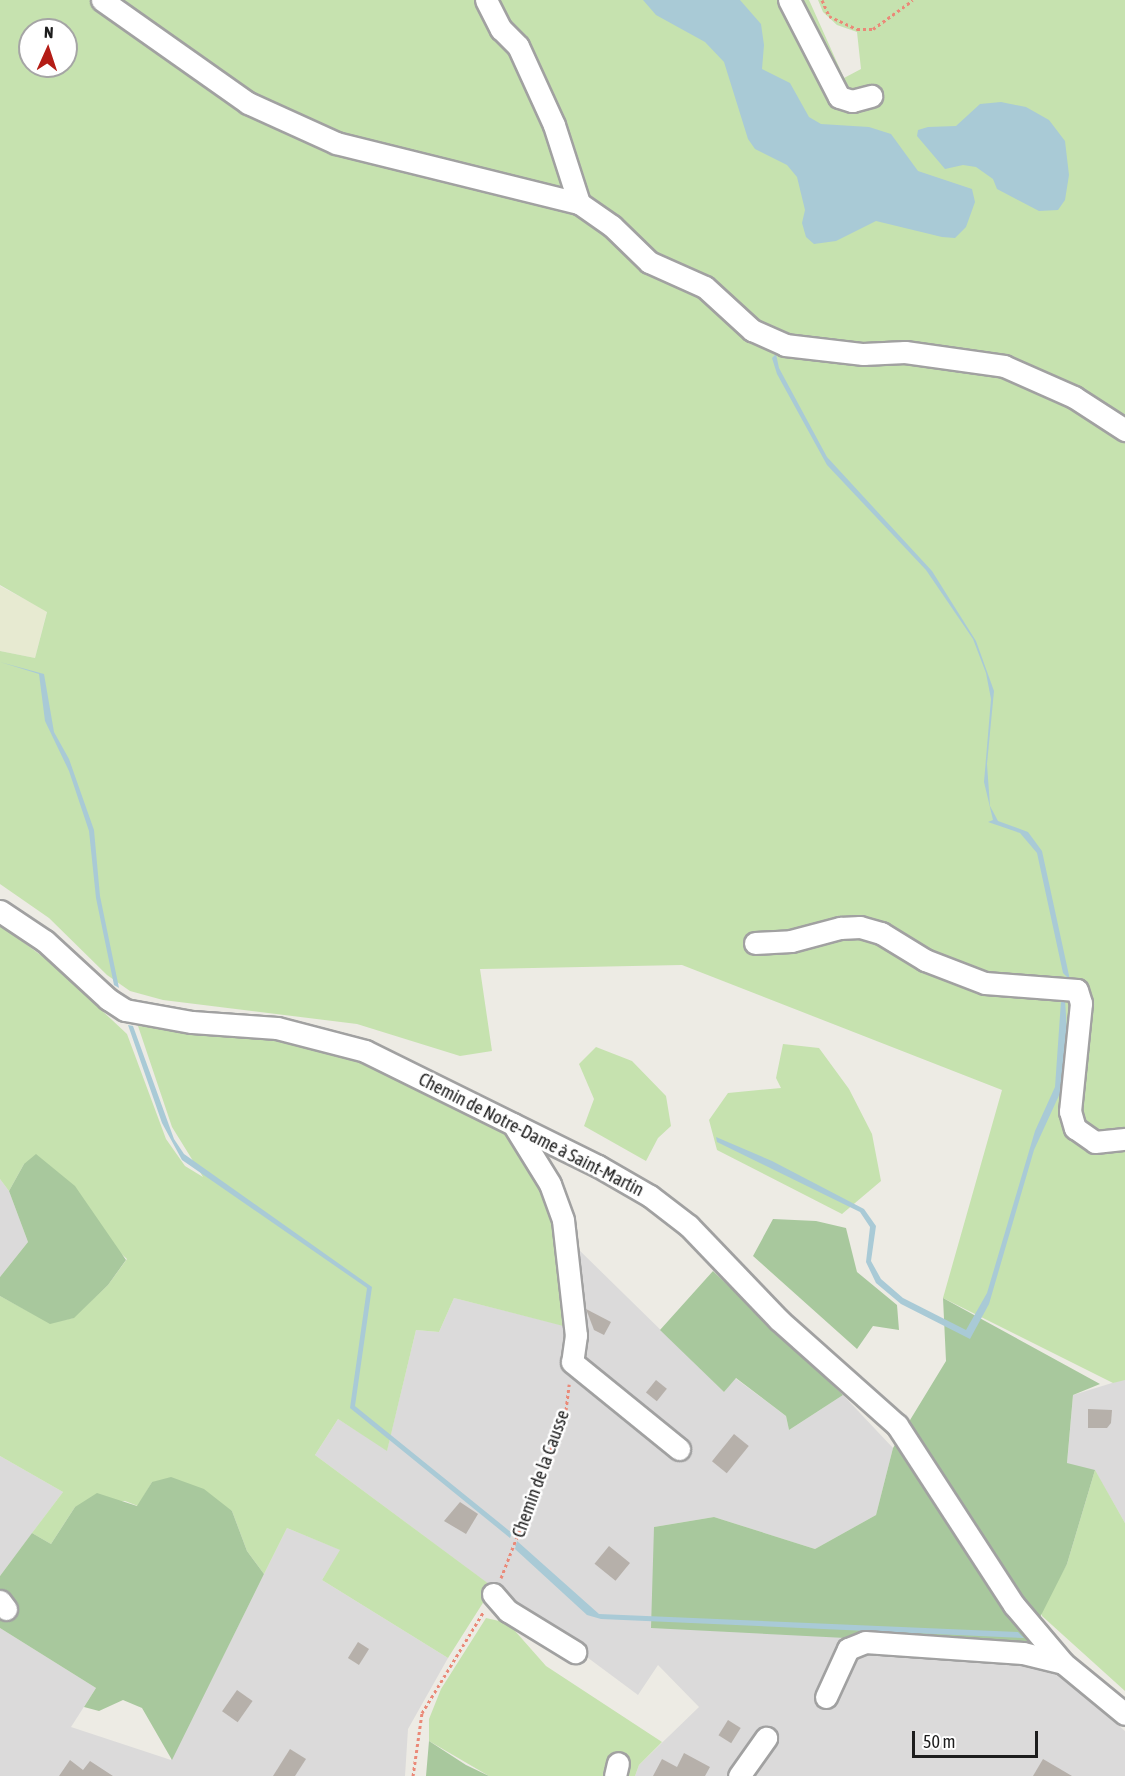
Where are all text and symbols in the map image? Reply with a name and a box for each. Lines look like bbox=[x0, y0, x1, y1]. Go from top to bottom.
north arrow bbox=[18, 18, 78, 78]
text: N bbox=[44, 23, 54, 41]
street label: Chemin de Notre-Dame à Saint-Martin bbox=[415, 1069, 647, 1201]
street label: Chemin de la Causse bbox=[508, 1407, 574, 1541]
scale bar bbox=[915, 1719, 1041, 1757]
text: 50 m bbox=[923, 1731, 955, 1752]

